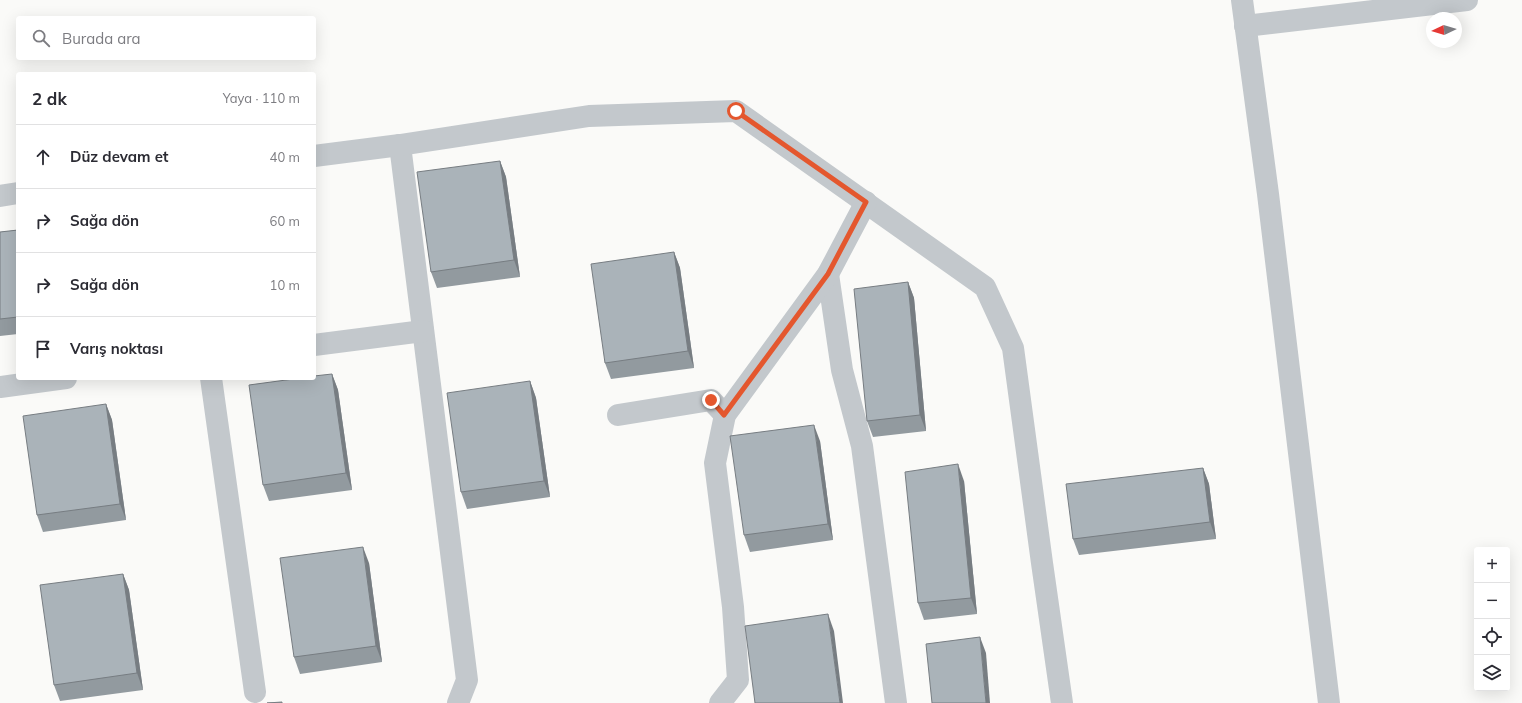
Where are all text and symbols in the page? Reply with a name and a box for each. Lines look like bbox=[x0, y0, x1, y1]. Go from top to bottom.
north arrow bbox=[1426, 12, 1462, 48]
search box bbox=[16, 16, 316, 60]
icon: search bbox=[30, 27, 52, 49]
text: Burada ara bbox=[62, 29, 141, 48]
text: 2 dk bbox=[32, 88, 67, 109]
text: Yaya · 110 m bbox=[223, 90, 300, 106]
route start bbox=[727, 102, 745, 120]
icon: ahead bbox=[32, 146, 54, 168]
text: Düz devam et bbox=[70, 147, 169, 166]
text: 40 m bbox=[270, 149, 300, 165]
icon: right bbox=[32, 210, 54, 232]
text: Sağa dön bbox=[70, 211, 139, 230]
text: 60 m bbox=[270, 213, 300, 229]
icon: right bbox=[32, 274, 54, 296]
text: Sağa dön bbox=[70, 275, 139, 294]
text: 10 m bbox=[270, 277, 300, 293]
icon: arrive bbox=[32, 338, 54, 360]
text: Varış noktası bbox=[70, 339, 163, 358]
route end bbox=[702, 391, 720, 409]
map controls bbox=[1474, 547, 1510, 691]
button: + bbox=[1474, 547, 1510, 583]
button: − bbox=[1474, 583, 1510, 619]
button: locate bbox=[1474, 619, 1510, 655]
button: layers bbox=[1474, 655, 1510, 691]

